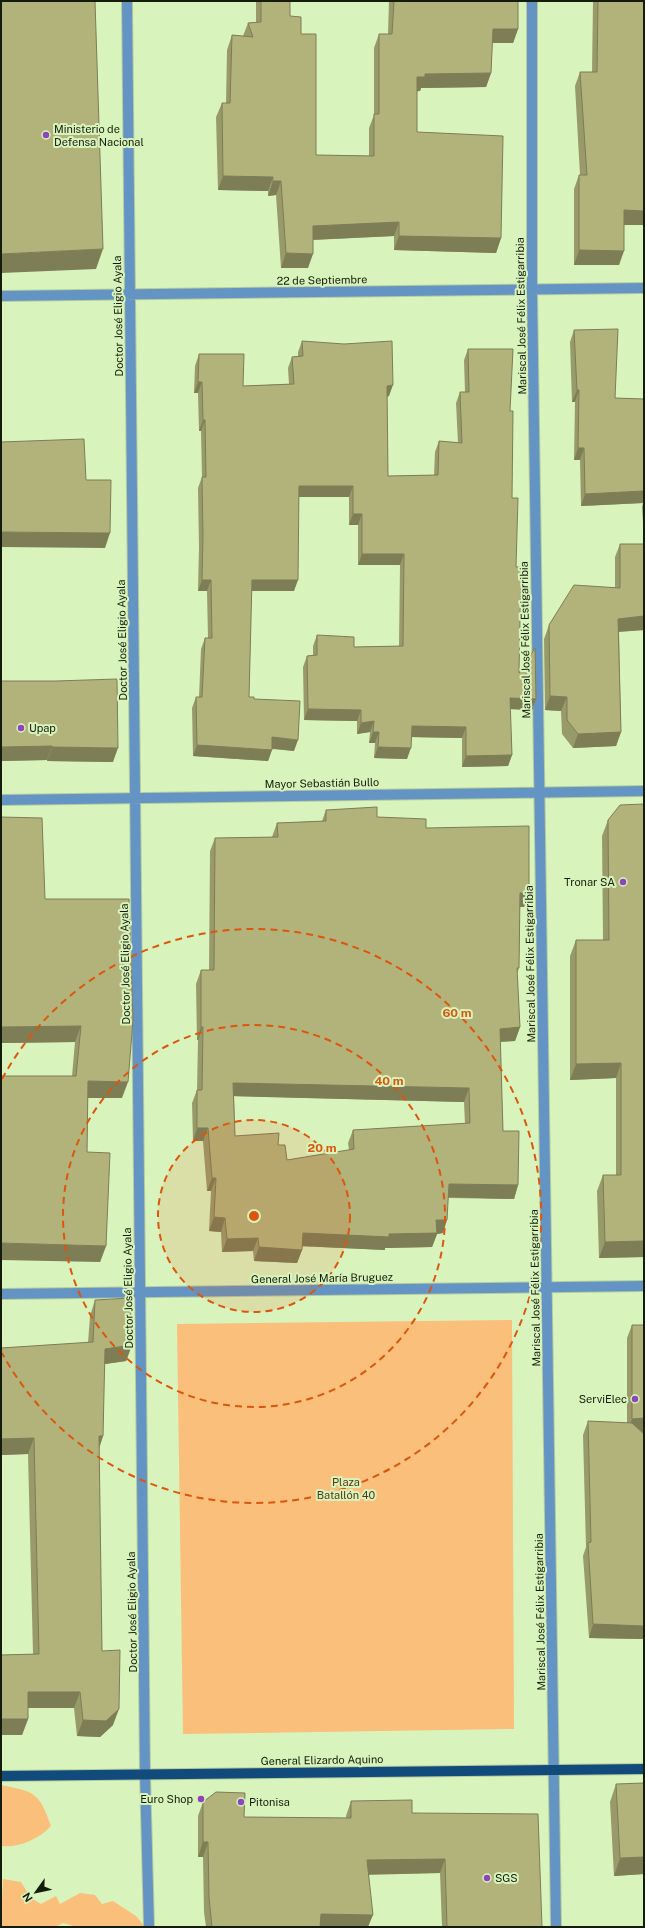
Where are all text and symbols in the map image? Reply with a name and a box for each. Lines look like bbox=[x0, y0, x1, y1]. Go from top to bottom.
place label: Ministerio de Defensa Nacional bbox=[54, 123, 144, 148]
marker: Ministerio de Defensa Nacional bbox=[41, 130, 51, 140]
street label: Mariscal José Félix Estigarribia bbox=[514, 237, 528, 395]
street label: Doctor José Eligio Ayala bbox=[111, 255, 125, 377]
street label: 22 de Septiembre bbox=[277, 273, 367, 287]
street label: Mariscal José Félix Estigarribia bbox=[518, 561, 532, 719]
street label: Doctor José Eligio Ayala bbox=[115, 579, 129, 701]
place label: Upap bbox=[29, 722, 56, 734]
marker: Upap bbox=[16, 723, 26, 733]
street label: Mayor Sebastián Bullo bbox=[265, 776, 379, 790]
place label: Tronar SA bbox=[564, 876, 615, 888]
marker: Tronar SA bbox=[618, 877, 628, 887]
street label: Mariscal José Félix Estigarribia bbox=[523, 885, 537, 1043]
street label: Doctor José Eligio Ayala bbox=[118, 903, 132, 1025]
text: 60 m bbox=[442, 1006, 472, 1020]
text: 40 m bbox=[374, 1074, 404, 1088]
text: 20 m bbox=[308, 1141, 337, 1155]
centre of rings bbox=[247, 1209, 261, 1223]
street label: Mariscal José Félix Estigarribia bbox=[528, 1209, 542, 1367]
street label: Doctor José Eligio Ayala bbox=[121, 1227, 135, 1349]
street label: General José María Bruguez bbox=[251, 1271, 393, 1285]
place label: ServiElec bbox=[579, 1393, 627, 1405]
marker: ServiElec bbox=[630, 1394, 640, 1404]
park label: Plaza Batallón 40 bbox=[317, 1476, 376, 1501]
street label: Mariscal José Félix Estigarribia bbox=[533, 1533, 547, 1691]
street label: Doctor José Eligio Ayala bbox=[125, 1551, 139, 1673]
street label: General Elizardo Aquino bbox=[260, 1753, 384, 1767]
place label: Euro Shop bbox=[140, 1793, 193, 1805]
marker: Euro Shop bbox=[196, 1794, 206, 1804]
place label: Pitonisa bbox=[249, 1796, 290, 1808]
marker: Pitonisa bbox=[236, 1797, 246, 1807]
north arrow bbox=[16, 1872, 56, 1912]
place label: SGS bbox=[495, 1872, 518, 1884]
marker: SGS bbox=[482, 1873, 492, 1883]
text: N bbox=[20, 1891, 35, 1904]

